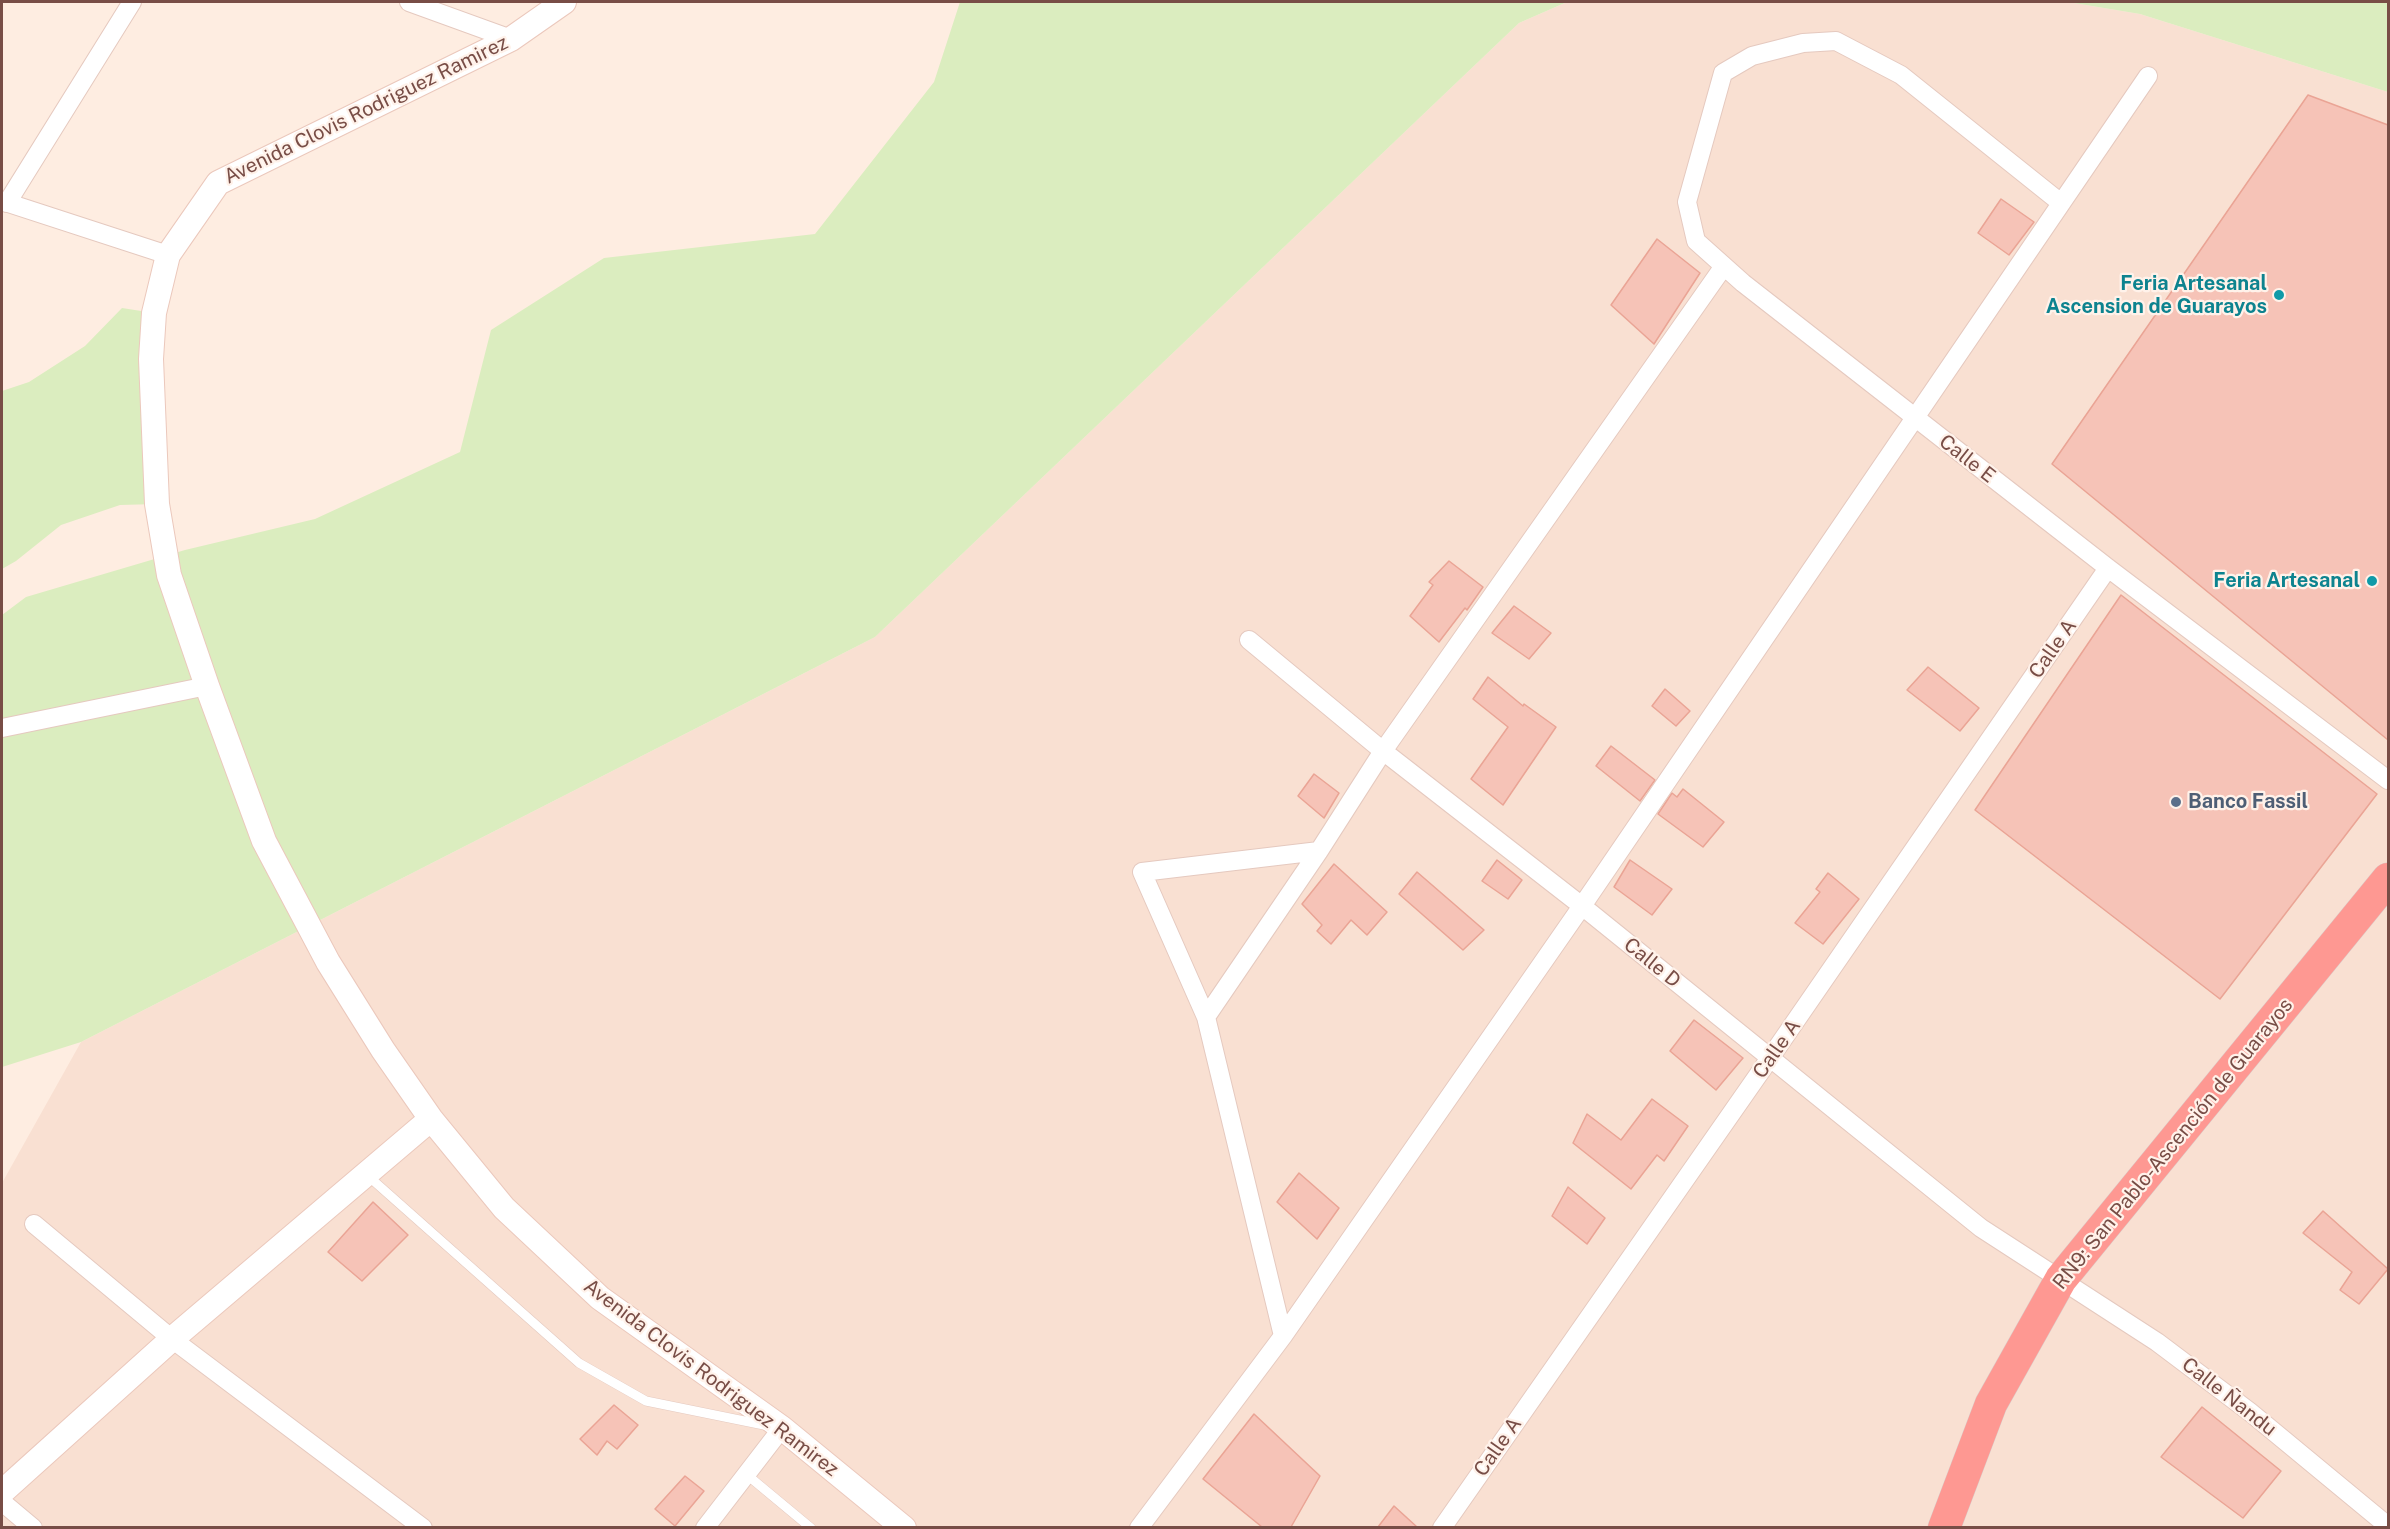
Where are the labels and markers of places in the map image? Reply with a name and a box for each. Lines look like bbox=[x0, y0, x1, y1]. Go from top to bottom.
place label: Feria Artesanal Ascension de Guarayos bbox=[2046, 272, 2267, 319]
marker: Feria Artesanal Ascension de Guarayos bbox=[2272, 288, 2286, 302]
place label: Feria Artesanal bbox=[2213, 569, 2360, 593]
marker: Feria Artesanal bbox=[2365, 574, 2379, 588]
place label: Banco Fassil bbox=[2188, 790, 2308, 814]
marker: Banco Fassil bbox=[2169, 795, 2183, 809]

